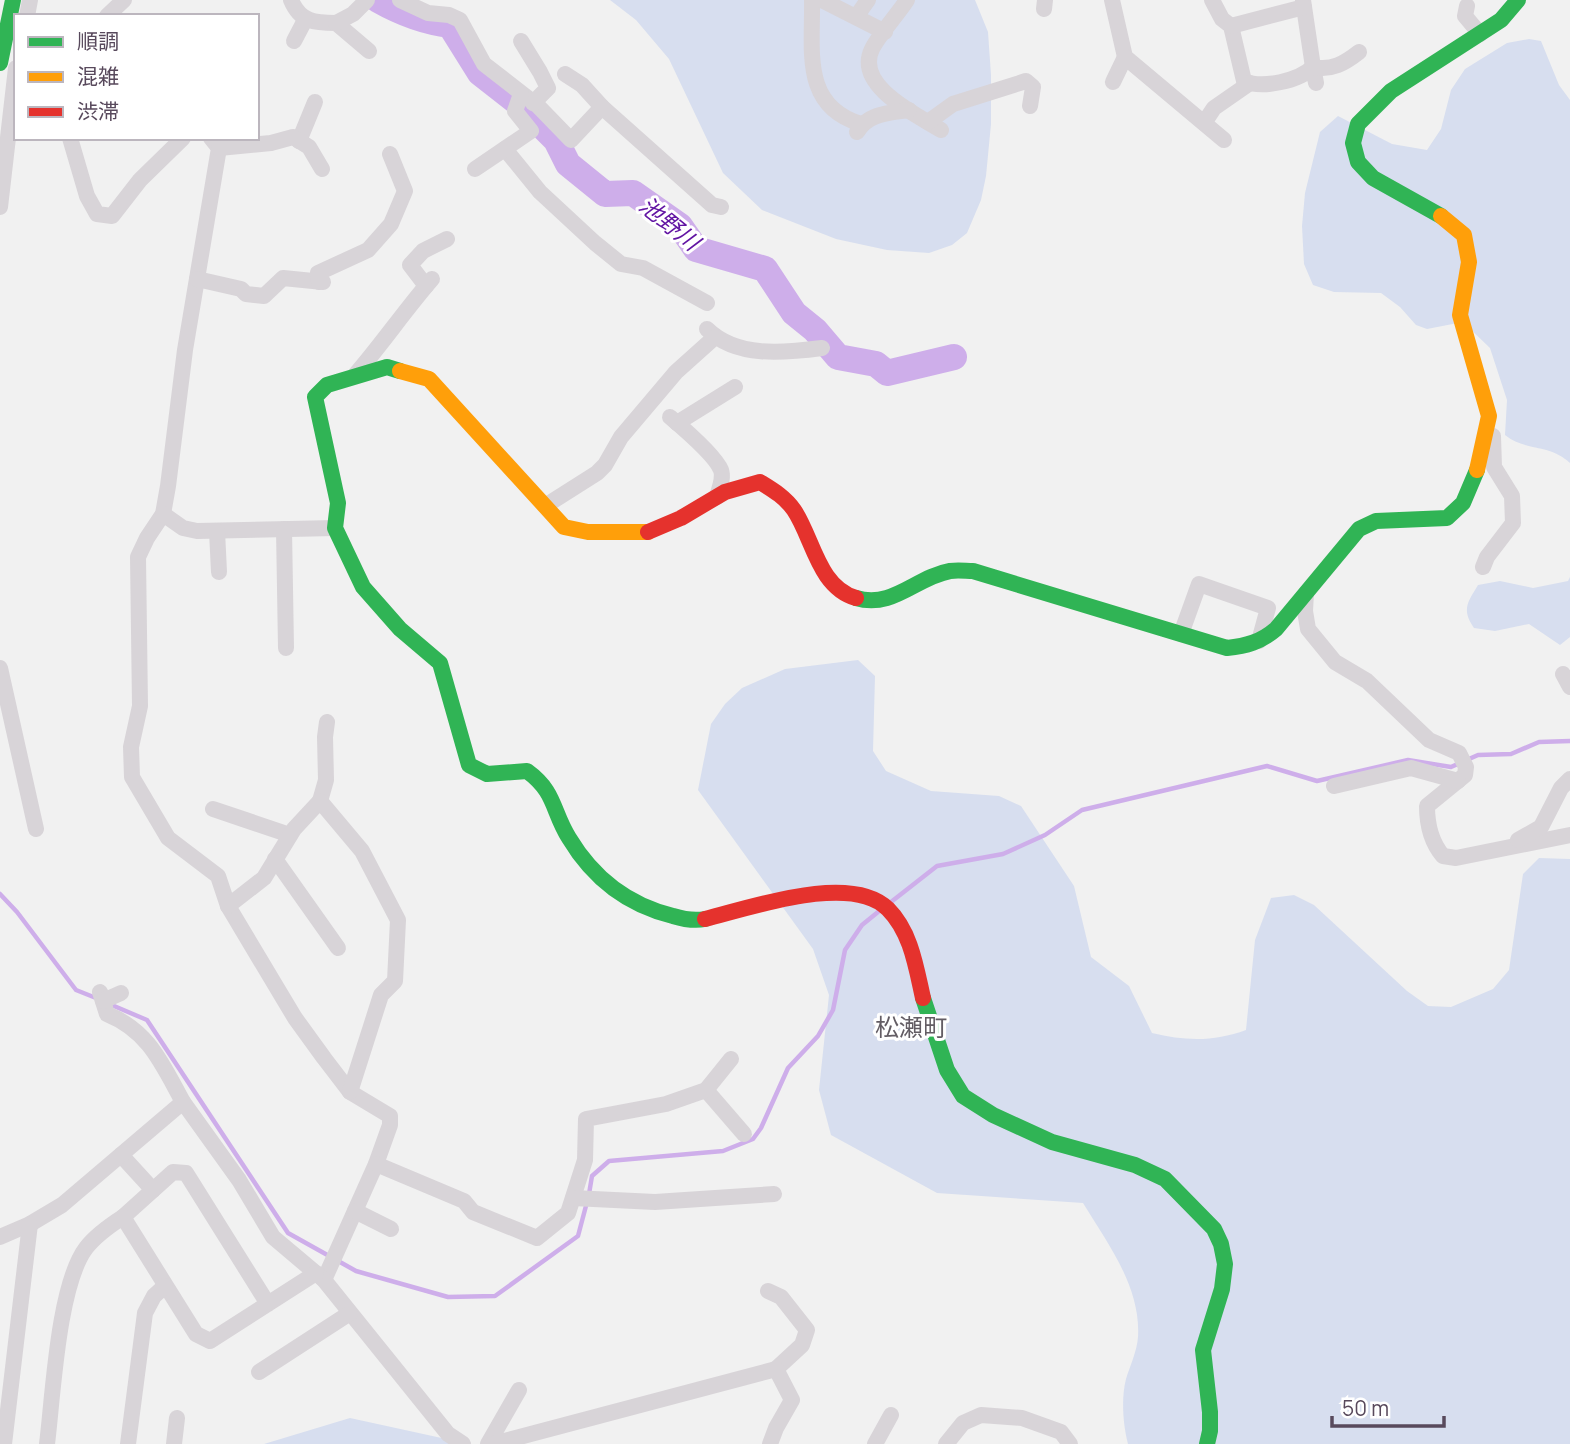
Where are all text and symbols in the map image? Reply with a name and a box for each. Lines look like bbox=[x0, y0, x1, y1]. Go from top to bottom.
legend bbox=[14, 14, 259, 140]
text: 順調 bbox=[77, 27, 119, 55]
text: 混雑 bbox=[77, 62, 119, 90]
text: 渋滞 bbox=[77, 97, 119, 125]
water label: 池野川 bbox=[633, 189, 709, 259]
district label: 松瀬町 bbox=[875, 1010, 947, 1043]
scale bar bbox=[1332, 1384, 1444, 1428]
text: 50 m bbox=[1342, 1394, 1389, 1422]

